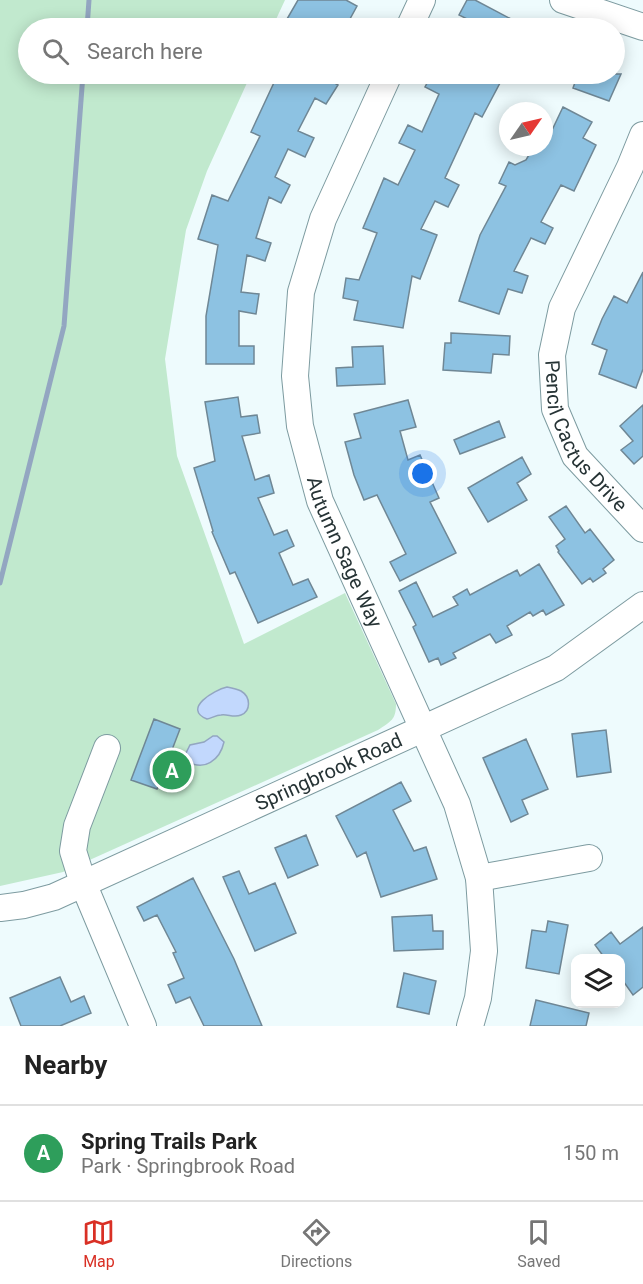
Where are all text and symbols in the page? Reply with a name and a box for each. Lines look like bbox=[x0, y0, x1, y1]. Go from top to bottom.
search box bbox=[18, 18, 625, 84]
icon: search bbox=[39, 35, 72, 68]
text: Search here bbox=[87, 39, 203, 64]
north arrow bbox=[499, 102, 553, 156]
street label: Pencil Cactus Drive bbox=[540, 359, 633, 516]
your location bbox=[408, 459, 437, 488]
street label: Autumn Sage Way bbox=[302, 474, 388, 632]
street label: Springbrook Road bbox=[251, 728, 406, 816]
pin: A bbox=[152, 748, 192, 792]
map controls bbox=[571, 954, 625, 1008]
button: layers bbox=[571, 954, 625, 1008]
text: Nearby bbox=[24, 1050, 107, 1080]
text: Spring Trails Park bbox=[81, 1129, 257, 1154]
text: A bbox=[37, 1141, 50, 1165]
text: 150 m bbox=[563, 1141, 619, 1165]
text: Park · Springbrook Road bbox=[81, 1154, 295, 1178]
tab: Map bbox=[82, 1216, 115, 1271]
tab: Directions bbox=[280, 1216, 352, 1271]
tab: Saved bbox=[517, 1216, 561, 1271]

